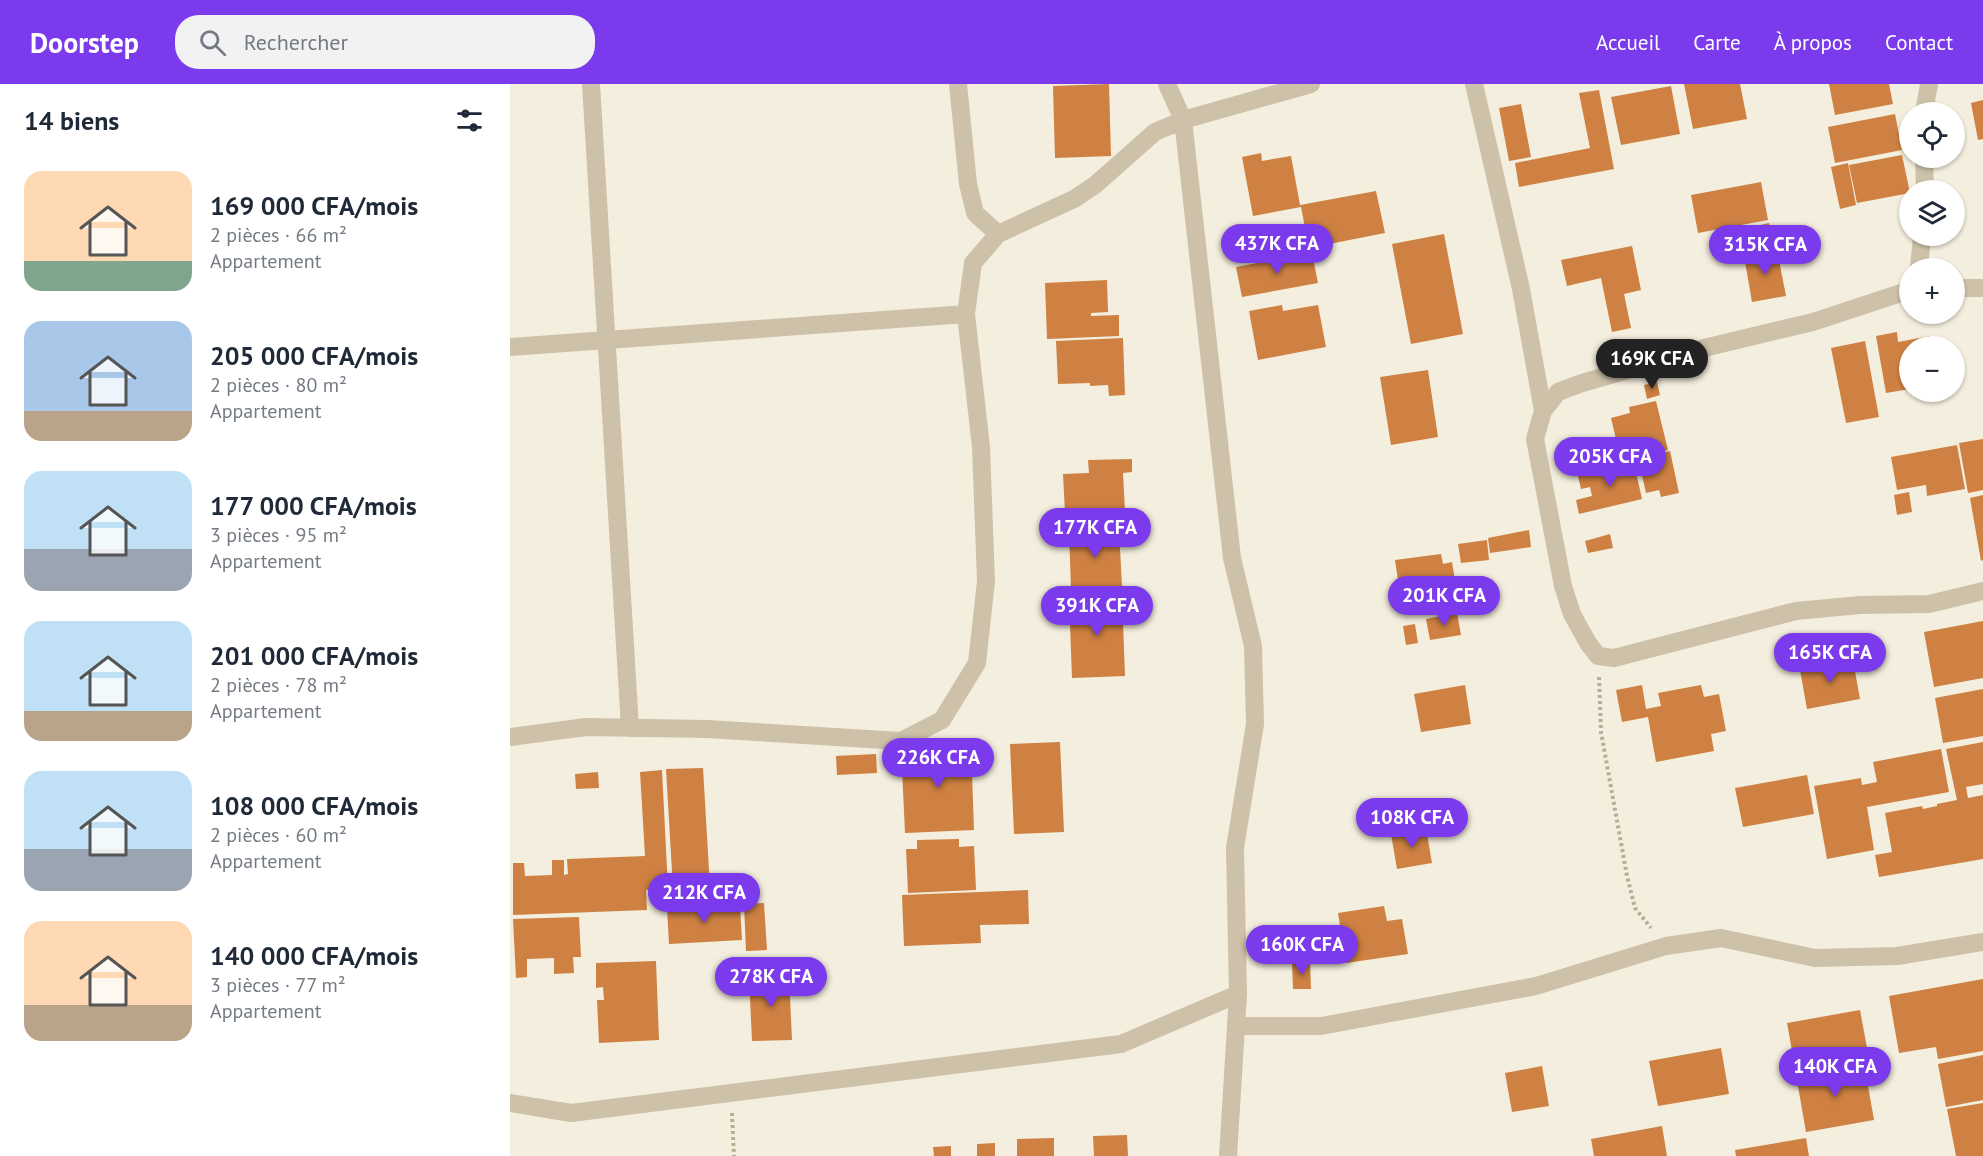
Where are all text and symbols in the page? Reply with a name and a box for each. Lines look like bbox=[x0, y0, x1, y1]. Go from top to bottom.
search box bbox=[175, 15, 595, 69]
text: Doorstep bbox=[30, 24, 139, 61]
icon: search bbox=[196, 26, 229, 59]
text: Rechercher bbox=[244, 28, 348, 56]
text: Accueil bbox=[1596, 29, 1660, 56]
text: Carte bbox=[1693, 29, 1741, 56]
text: À propos bbox=[1774, 29, 1852, 56]
text: Contact bbox=[1885, 29, 1953, 56]
map controls bbox=[1899, 102, 1965, 402]
button: locate bbox=[1899, 102, 1965, 168]
text: 14 biens bbox=[24, 104, 119, 137]
icon: filters bbox=[453, 104, 486, 137]
button: layers bbox=[1899, 180, 1965, 246]
text: 169 000 CFA/mois bbox=[210, 189, 418, 222]
icon: home bbox=[72, 195, 144, 267]
text: 2 pièces · 66 m² bbox=[210, 222, 347, 248]
pin: 437K CFA bbox=[1215, 224, 1339, 275]
pin: 315K CFA bbox=[1703, 225, 1827, 276]
text: 437K CFA bbox=[1235, 230, 1319, 256]
text: 315K CFA bbox=[1723, 231, 1807, 257]
text: Appartement bbox=[210, 248, 322, 274]
button: + bbox=[1899, 258, 1965, 324]
button: − bbox=[1899, 336, 1965, 402]
text: 205 000 CFA/mois bbox=[210, 339, 418, 372]
pin: 169K CFA bbox=[1590, 339, 1714, 390]
icon: home bbox=[72, 345, 144, 417]
text: 169K CFA bbox=[1610, 345, 1694, 371]
text: 2 pièces · 80 m² bbox=[210, 372, 347, 398]
text: Appartement bbox=[210, 398, 322, 424]
pin: 205K CFA bbox=[1548, 437, 1672, 488]
text: 205K CFA bbox=[1568, 443, 1652, 469]
text: 177 000 CFA/mois bbox=[210, 489, 417, 522]
icon: home bbox=[72, 495, 144, 567]
pin: 177K CFA bbox=[1033, 508, 1157, 559]
text: 177K CFA bbox=[1053, 514, 1137, 540]
text: 3 pièces · 95 m² bbox=[210, 522, 347, 548]
text: Appartement bbox=[210, 548, 322, 574]
pin: 201K CFA bbox=[1382, 576, 1506, 627]
text: 201K CFA bbox=[1402, 582, 1486, 608]
pin: 391K CFA bbox=[1035, 586, 1159, 637]
text: 391K CFA bbox=[1055, 592, 1139, 618]
pin: 165K CFA bbox=[1768, 633, 1892, 684]
text: 201 000 CFA/mois bbox=[210, 639, 418, 672]
text: 165K CFA bbox=[1788, 639, 1872, 665]
icon: home bbox=[72, 645, 144, 717]
text: 2 pièces · 78 m² bbox=[210, 672, 347, 698]
text: Appartement bbox=[210, 698, 322, 724]
pin: 226K CFA bbox=[876, 738, 1000, 789]
text: 226K CFA bbox=[896, 744, 980, 770]
text: 108 000 CFA/mois bbox=[210, 789, 418, 822]
icon: home bbox=[72, 795, 144, 867]
pin: 108K CFA bbox=[1350, 798, 1474, 849]
text: 108K CFA bbox=[1370, 804, 1454, 830]
text: 2 pièces · 60 m² bbox=[210, 822, 347, 848]
text: Appartement bbox=[210, 848, 322, 874]
pin: 212K CFA bbox=[642, 873, 766, 924]
text: 212K CFA bbox=[662, 879, 746, 905]
pin: 160K CFA bbox=[1240, 925, 1364, 976]
text: 160K CFA bbox=[1260, 931, 1344, 957]
text: 140 000 CFA/mois bbox=[210, 939, 418, 972]
icon: home bbox=[72, 945, 144, 1017]
pin: 278K CFA bbox=[709, 957, 833, 1008]
text: 278K CFA bbox=[729, 963, 813, 989]
text: 3 pièces · 77 m² bbox=[210, 972, 346, 998]
text: Appartement bbox=[210, 998, 322, 1024]
pin: 140K CFA bbox=[1773, 1047, 1897, 1098]
text: 140K CFA bbox=[1793, 1053, 1877, 1079]

